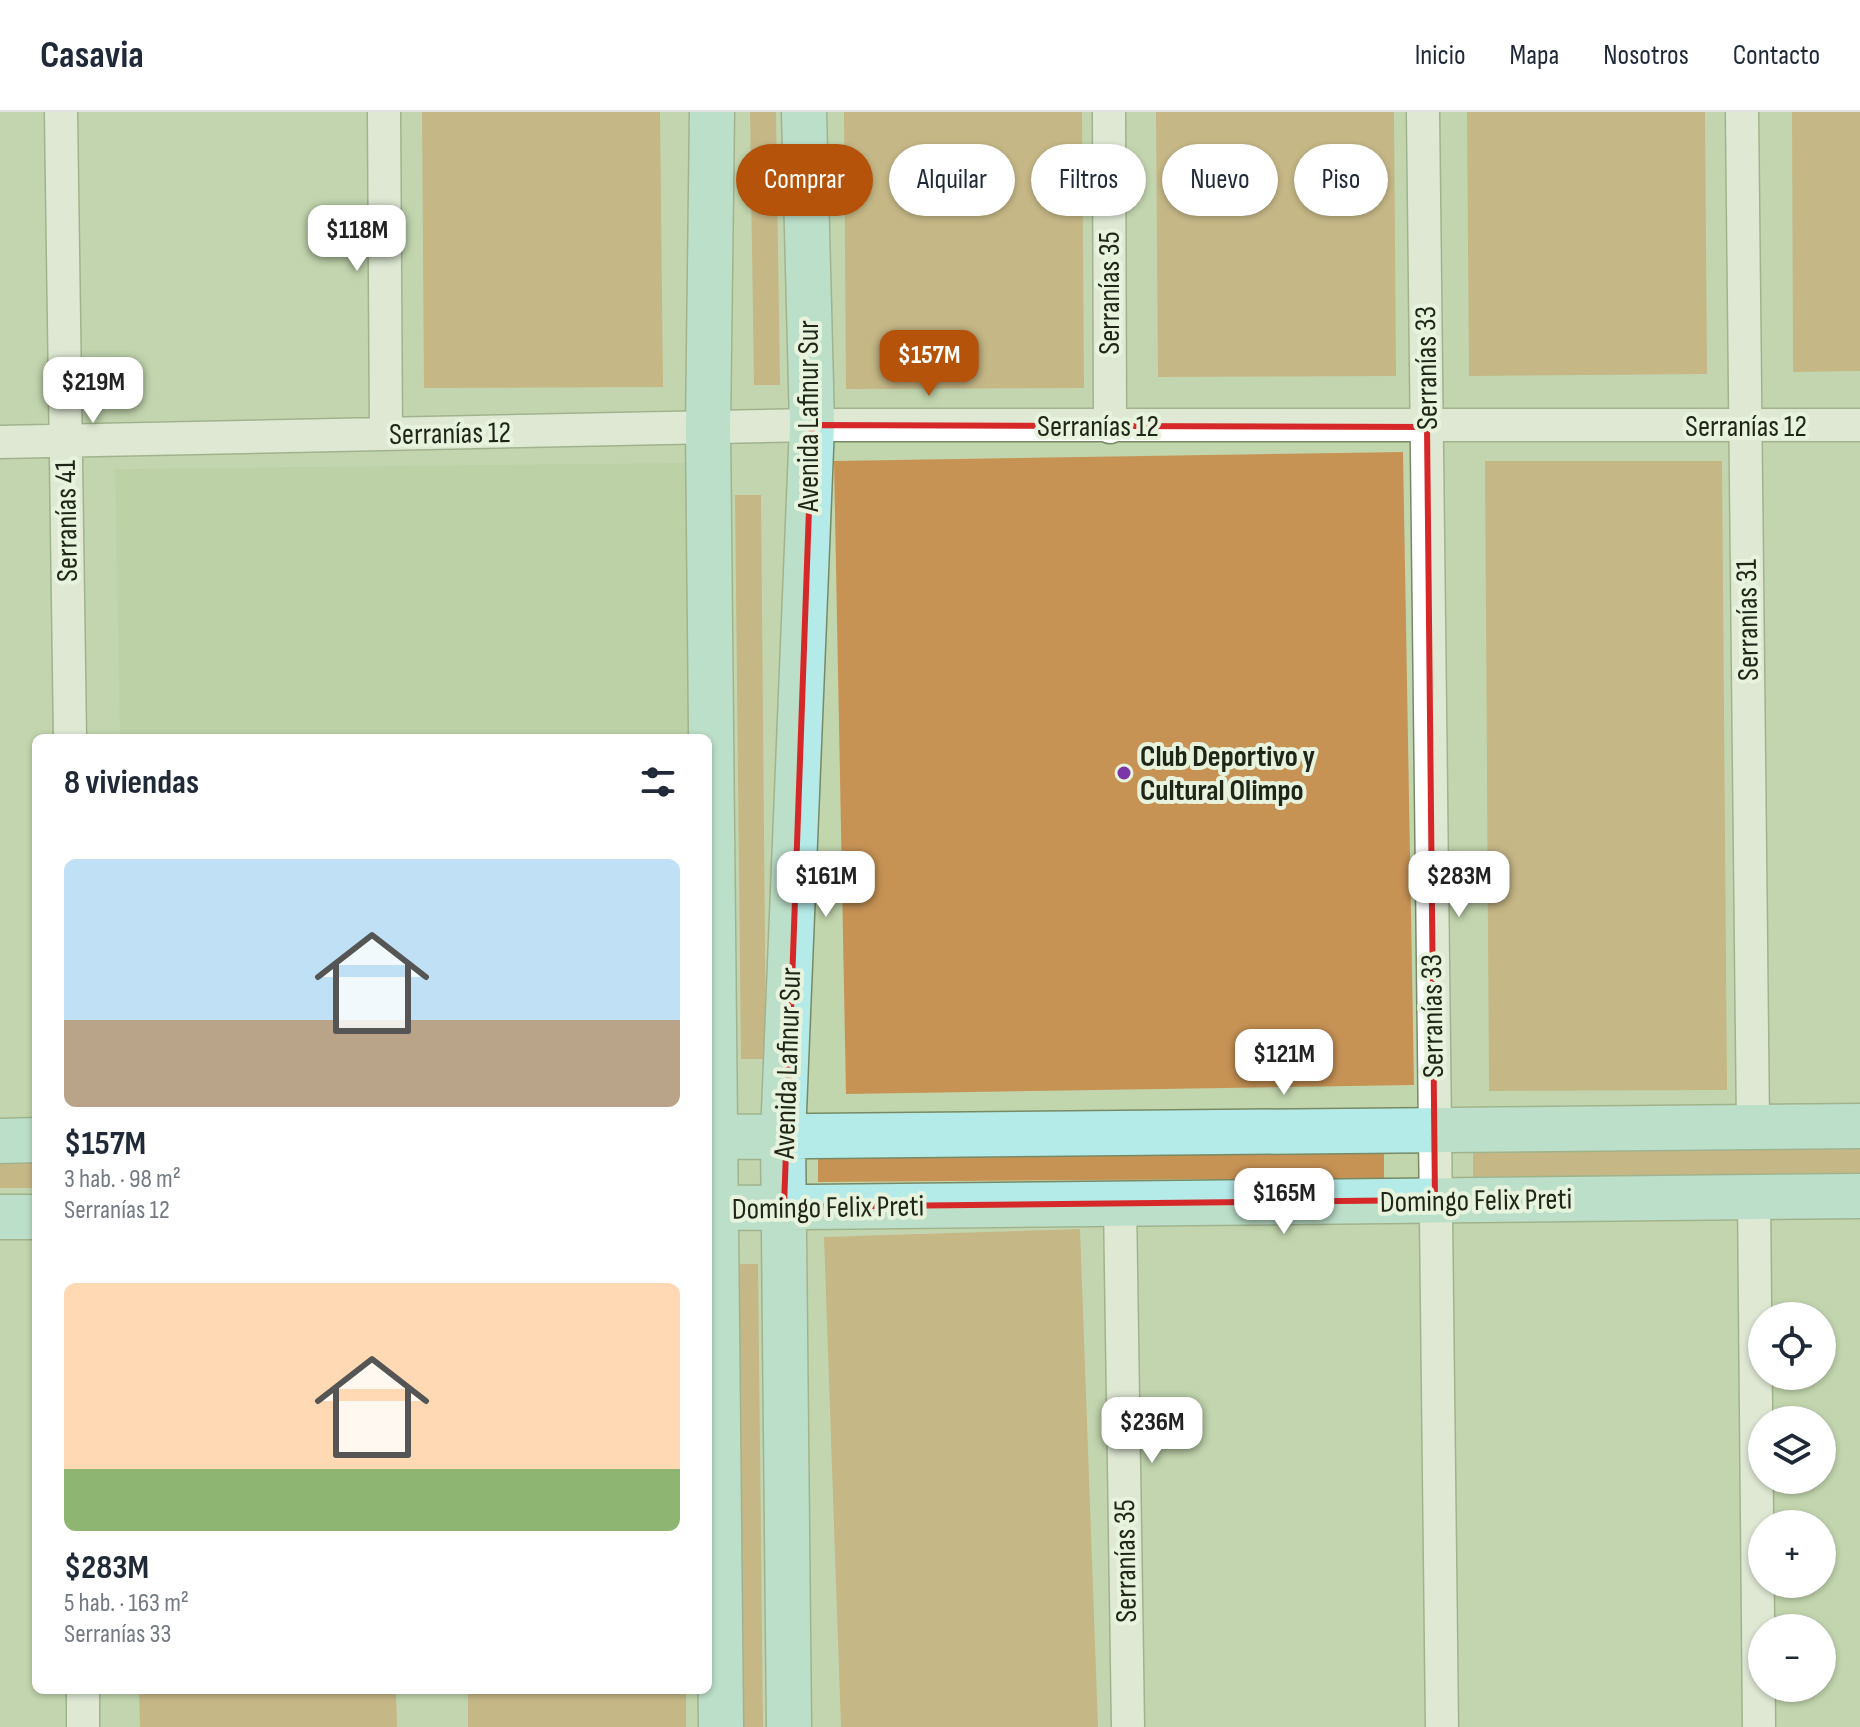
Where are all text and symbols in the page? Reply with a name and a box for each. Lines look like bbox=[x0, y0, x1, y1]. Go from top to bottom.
text: Casavia bbox=[40, 33, 144, 78]
text: Inicio bbox=[1415, 39, 1466, 72]
text: Mapa bbox=[1510, 39, 1559, 72]
text: Nosotros bbox=[1603, 39, 1689, 72]
text: Contacto bbox=[1733, 39, 1820, 72]
chip: Comprar bbox=[736, 144, 873, 216]
chip: Alquilar bbox=[889, 144, 1015, 216]
chip: Filtros bbox=[1031, 144, 1146, 216]
chip: Nuevo bbox=[1162, 144, 1278, 216]
chip: Piso bbox=[1294, 144, 1388, 216]
pin: $118M bbox=[301, 205, 413, 273]
text: $118M bbox=[326, 215, 388, 246]
street label: Serranías 35 bbox=[1092, 231, 1128, 355]
street label: Serranías 33 bbox=[1408, 306, 1446, 430]
street label: Avenida Lafinur Sur bbox=[791, 320, 827, 513]
pin: $157M bbox=[873, 330, 985, 398]
text: $157M bbox=[898, 340, 960, 371]
pin: $219M bbox=[37, 357, 149, 425]
text: $219M bbox=[61, 367, 125, 398]
street label: Serranías 12 bbox=[1037, 409, 1159, 445]
street label: Serranías 12 bbox=[1685, 409, 1807, 445]
street label: Serranías 12 bbox=[389, 415, 511, 453]
street label: Serranías 41 bbox=[48, 459, 86, 582]
street label: Serranías 31 bbox=[1729, 558, 1767, 681]
place label: Club Deportivo y Cultural Olimpo bbox=[1140, 739, 1315, 809]
icon: filters bbox=[636, 760, 680, 804]
text: 8 viviendas bbox=[64, 762, 199, 803]
marker: Club Deportivo y Cultural Olimpo bbox=[1115, 764, 1133, 782]
pin: $161M bbox=[770, 851, 882, 919]
pin: $283M bbox=[1403, 851, 1515, 919]
text: $161M bbox=[795, 861, 857, 892]
text: $283M bbox=[1426, 861, 1492, 892]
icon: home bbox=[300, 911, 444, 1055]
street label: Serranías 33 bbox=[1414, 954, 1452, 1078]
street label: Avenida Lafinur Sur bbox=[767, 966, 809, 1160]
pin: $121M bbox=[1228, 1029, 1340, 1097]
text: $121M bbox=[1253, 1039, 1315, 1070]
text: $157M bbox=[64, 1123, 146, 1164]
text: 3 hab. · 98 m² bbox=[64, 1164, 181, 1195]
pin: $165M bbox=[1228, 1168, 1340, 1236]
text: $165M bbox=[1252, 1178, 1316, 1209]
street label: Domingo Felix Preti bbox=[1380, 1181, 1572, 1221]
street label: Domingo Felix Preti bbox=[732, 1188, 924, 1228]
text: Serranías 12 bbox=[64, 1195, 170, 1226]
map controls bbox=[1748, 1302, 1836, 1702]
button: locate bbox=[1748, 1302, 1836, 1390]
icon: home bbox=[300, 1335, 444, 1479]
pin: $236M bbox=[1096, 1397, 1208, 1465]
button: layers bbox=[1748, 1406, 1836, 1494]
text: $236M bbox=[1119, 1407, 1185, 1438]
street label: Serranías 35 bbox=[1107, 1499, 1145, 1623]
button: + bbox=[1748, 1510, 1836, 1598]
text: $283M bbox=[64, 1547, 149, 1588]
text: 5 hab. · 163 m² bbox=[64, 1588, 189, 1619]
button: − bbox=[1748, 1614, 1836, 1702]
text: Serranías 33 bbox=[64, 1619, 171, 1650]

